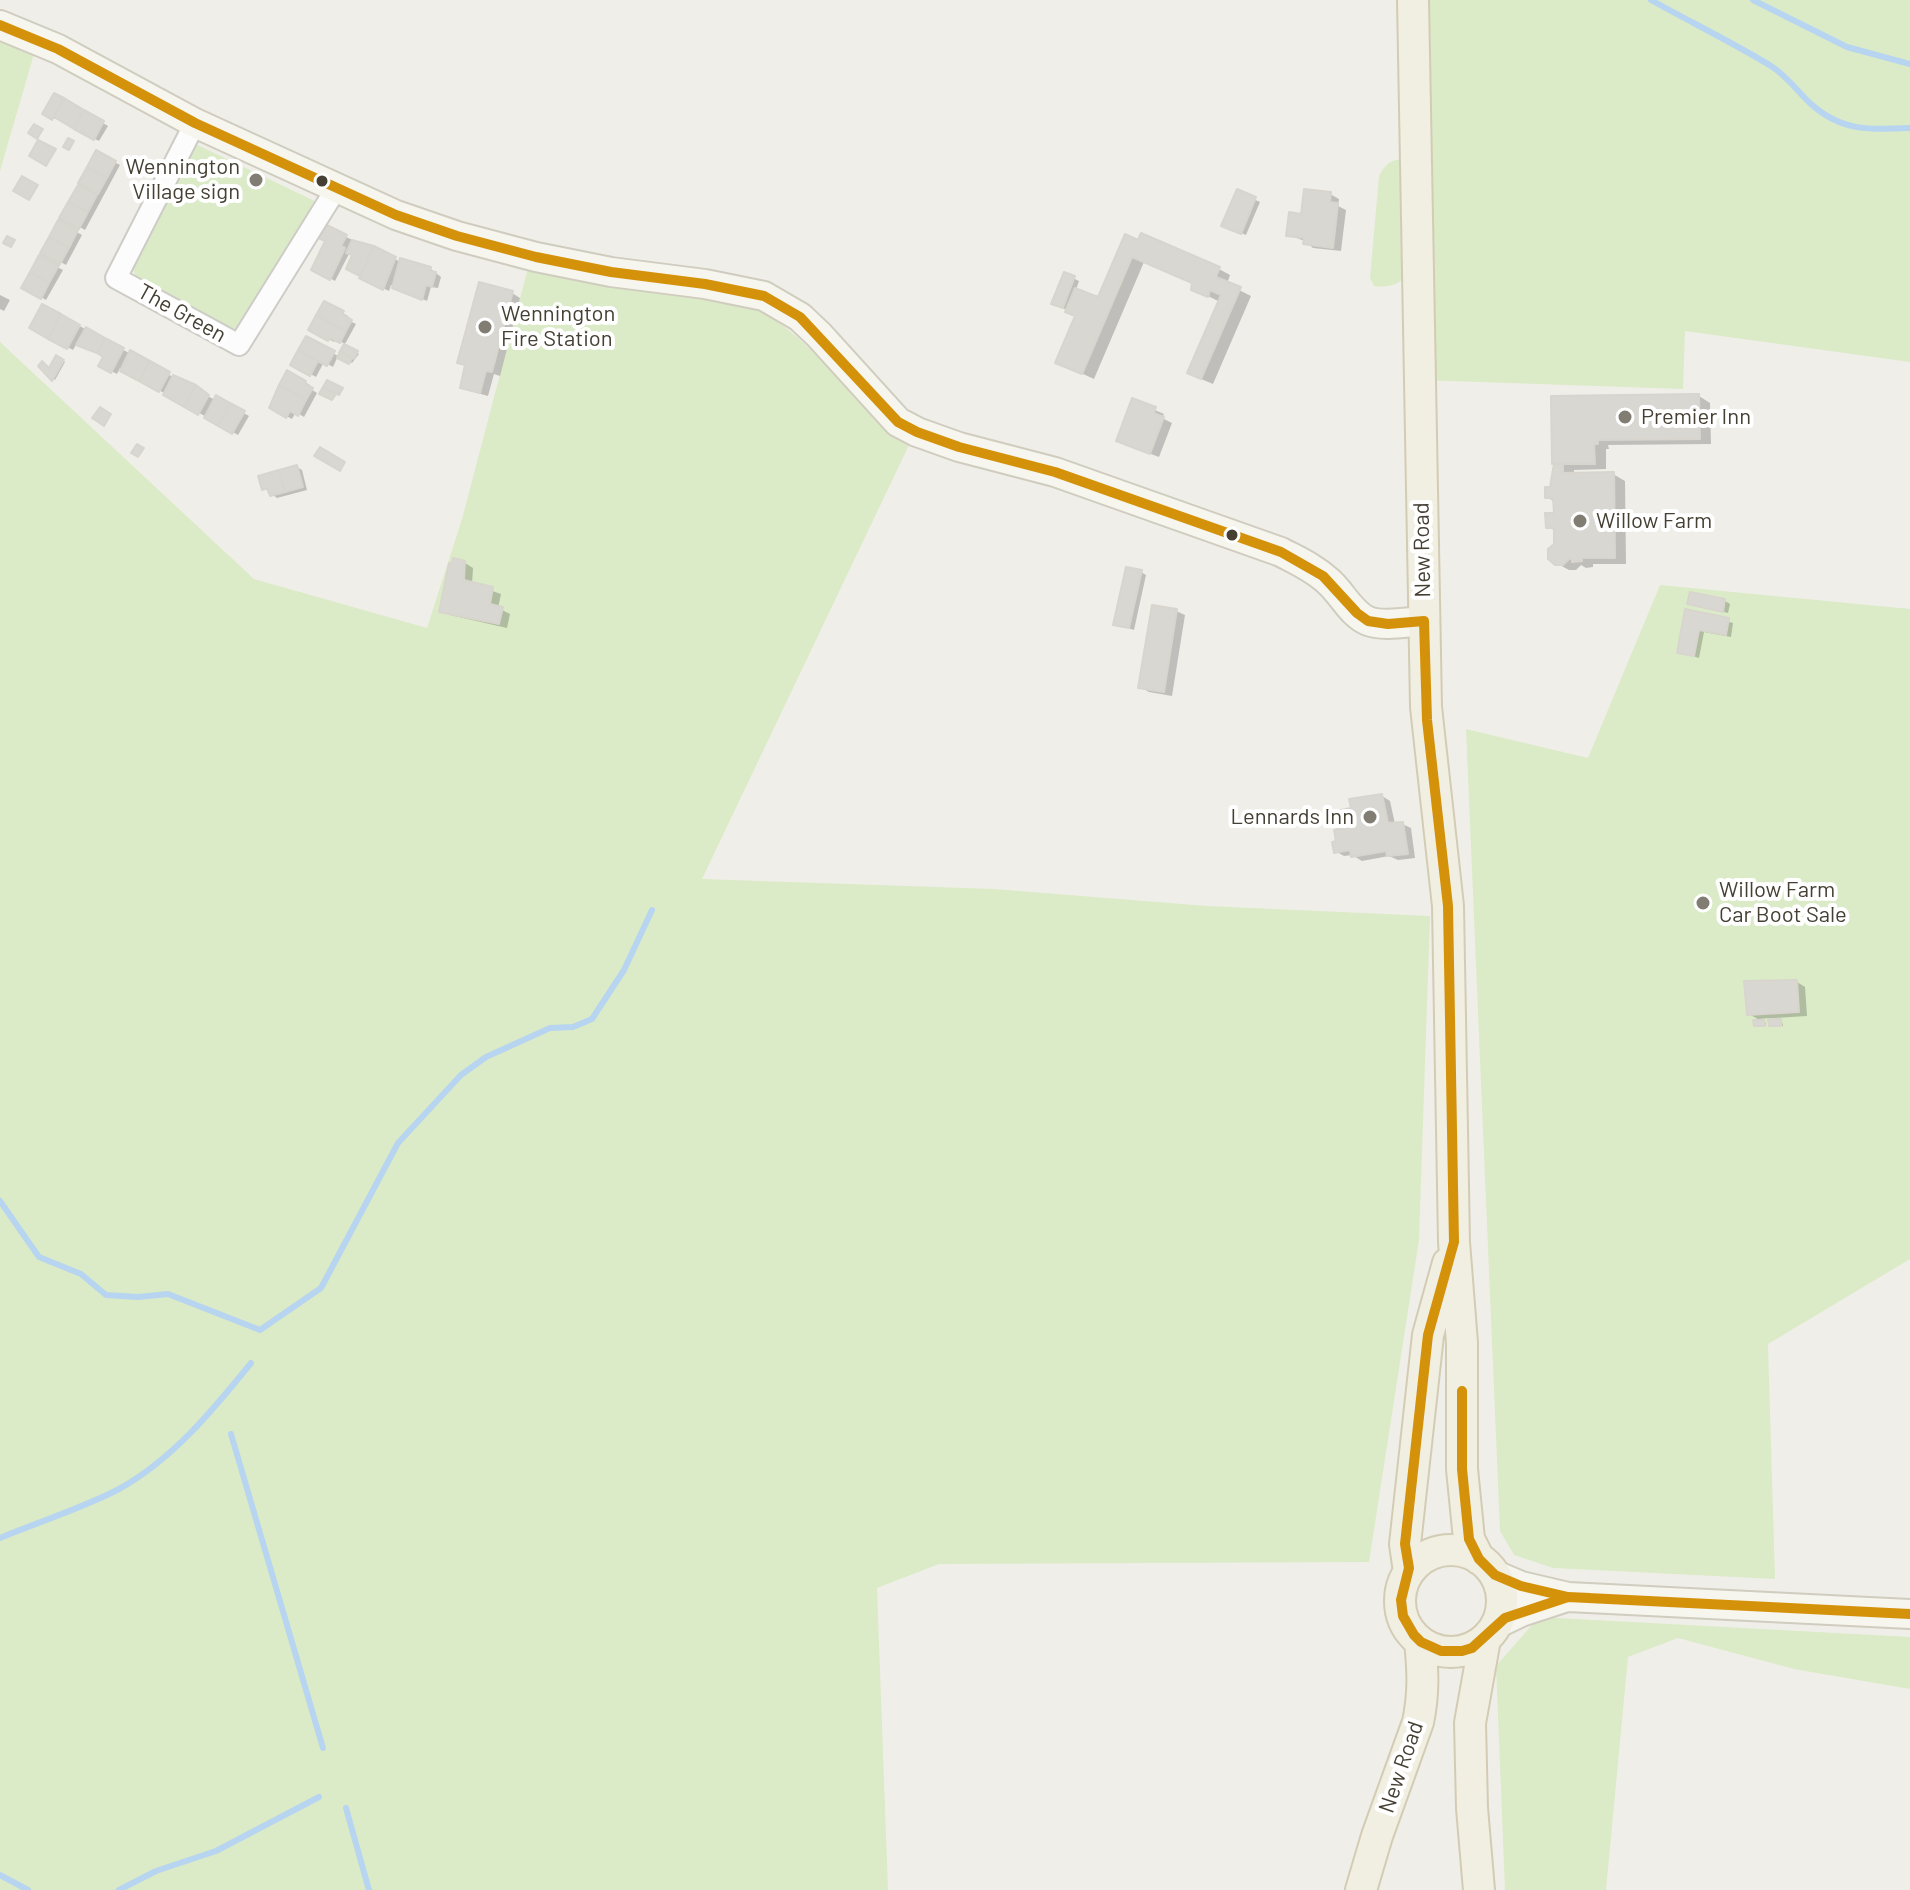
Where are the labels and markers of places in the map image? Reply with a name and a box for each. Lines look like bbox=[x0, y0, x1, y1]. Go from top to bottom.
place label: Wennington Village sign bbox=[126, 154, 240, 206]
marker: Wennington Village sign bbox=[247, 171, 265, 189]
unlabelled marker bbox=[314, 173, 330, 189]
place label: Wennington Fire Station bbox=[501, 301, 615, 352]
marker: Wennington Fire Station bbox=[476, 318, 494, 336]
place label: Premier Inn bbox=[1641, 404, 1751, 430]
marker: Premier Inn bbox=[1616, 408, 1634, 426]
place label: Willow Farm bbox=[1596, 508, 1712, 534]
marker: Willow Farm bbox=[1571, 512, 1589, 530]
unlabelled marker bbox=[1224, 527, 1240, 543]
place label: Lennards Inn bbox=[1231, 804, 1354, 830]
marker: Lennards Inn bbox=[1361, 808, 1379, 826]
place label: Willow Farm Car Boot Sale bbox=[1719, 877, 1847, 928]
marker: Willow Farm Car Boot Sale bbox=[1694, 894, 1712, 912]

